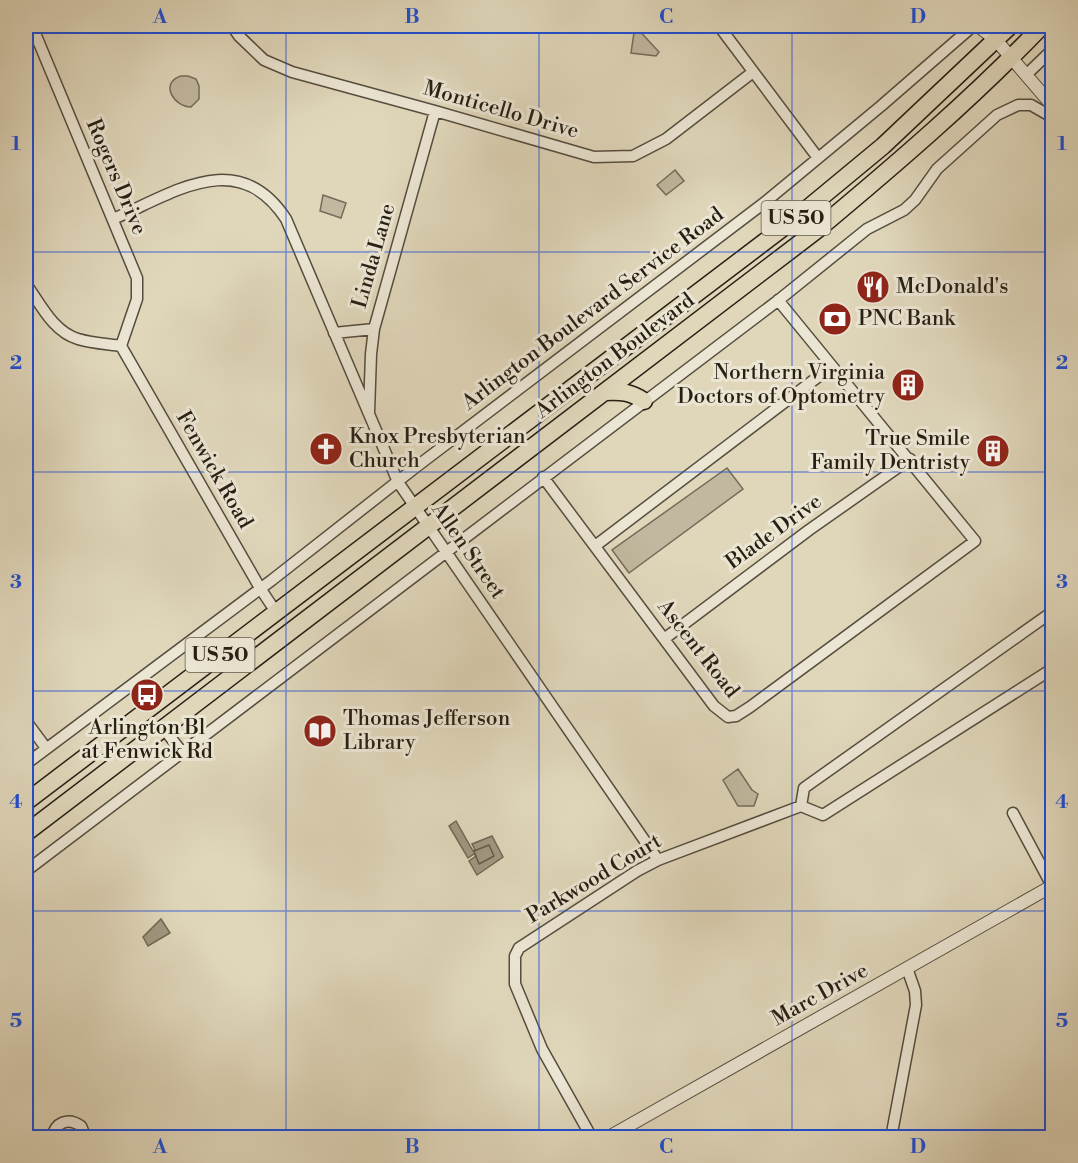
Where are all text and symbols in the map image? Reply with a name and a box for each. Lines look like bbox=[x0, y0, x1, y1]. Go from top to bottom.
text: A bbox=[152, 5, 168, 30]
text: B bbox=[404, 5, 420, 30]
text: C bbox=[659, 5, 673, 30]
text: D bbox=[910, 5, 926, 30]
street label: Monticello Drive bbox=[420, 75, 582, 145]
street label: Rogers Drive bbox=[80, 115, 152, 239]
text: 1 bbox=[11, 132, 21, 157]
text: 1 bbox=[1057, 132, 1067, 157]
street label: Linda Lane bbox=[347, 201, 401, 311]
road number: US 50 bbox=[762, 201, 830, 235]
street label: Arlington Boulevard Service Road bbox=[457, 202, 729, 416]
restaurant icon: McDonald's bbox=[855, 269, 891, 305]
place label: McDonald's bbox=[896, 274, 1008, 300]
street label: Arlington Boulevard bbox=[531, 288, 699, 424]
bank icon: PNC Bank bbox=[817, 301, 853, 337]
place label: PNC Bank bbox=[858, 306, 956, 332]
text: 2 bbox=[10, 351, 22, 376]
text: 2 bbox=[1056, 351, 1068, 376]
place label: Northern Virginia Doctors of Optometry bbox=[677, 360, 886, 410]
building icon: Northern Virginia Doctors of Optometry bbox=[890, 367, 926, 403]
street label: Fenwick Road bbox=[170, 407, 258, 533]
place label: Knox Presbyterian Church bbox=[349, 424, 526, 474]
place label: True Smile Family Dentristy bbox=[810, 426, 971, 476]
church icon: Knox Presbyterian Church bbox=[308, 431, 344, 467]
building icon: True Smile Family Dentristy bbox=[975, 433, 1011, 469]
street label: Blade Drive bbox=[720, 489, 827, 576]
street label: Allen Street bbox=[425, 497, 511, 605]
text: 3 bbox=[10, 570, 22, 595]
text: 3 bbox=[1056, 570, 1068, 595]
street label: Ascent Road bbox=[651, 594, 745, 703]
road number: US 50 bbox=[186, 638, 254, 672]
bus stop icon: Arlington Bl at Fenwick Rd bbox=[129, 677, 165, 713]
place label: Thomas Jefferson Library bbox=[343, 706, 511, 756]
library icon: Thomas Jefferson Library bbox=[302, 713, 338, 749]
place label: Arlington Bl at Fenwick Rd bbox=[81, 715, 213, 765]
text: 4 bbox=[9, 790, 23, 815]
text: 4 bbox=[1055, 790, 1069, 815]
street label: Parkwood Court bbox=[522, 828, 667, 930]
street label: Marc Drive bbox=[767, 958, 873, 1032]
text: 5 bbox=[10, 1009, 22, 1034]
text: 5 bbox=[1056, 1009, 1068, 1034]
text: A bbox=[152, 1135, 168, 1160]
text: B bbox=[404, 1135, 420, 1160]
text: C bbox=[659, 1135, 673, 1160]
text: D bbox=[910, 1135, 926, 1160]

